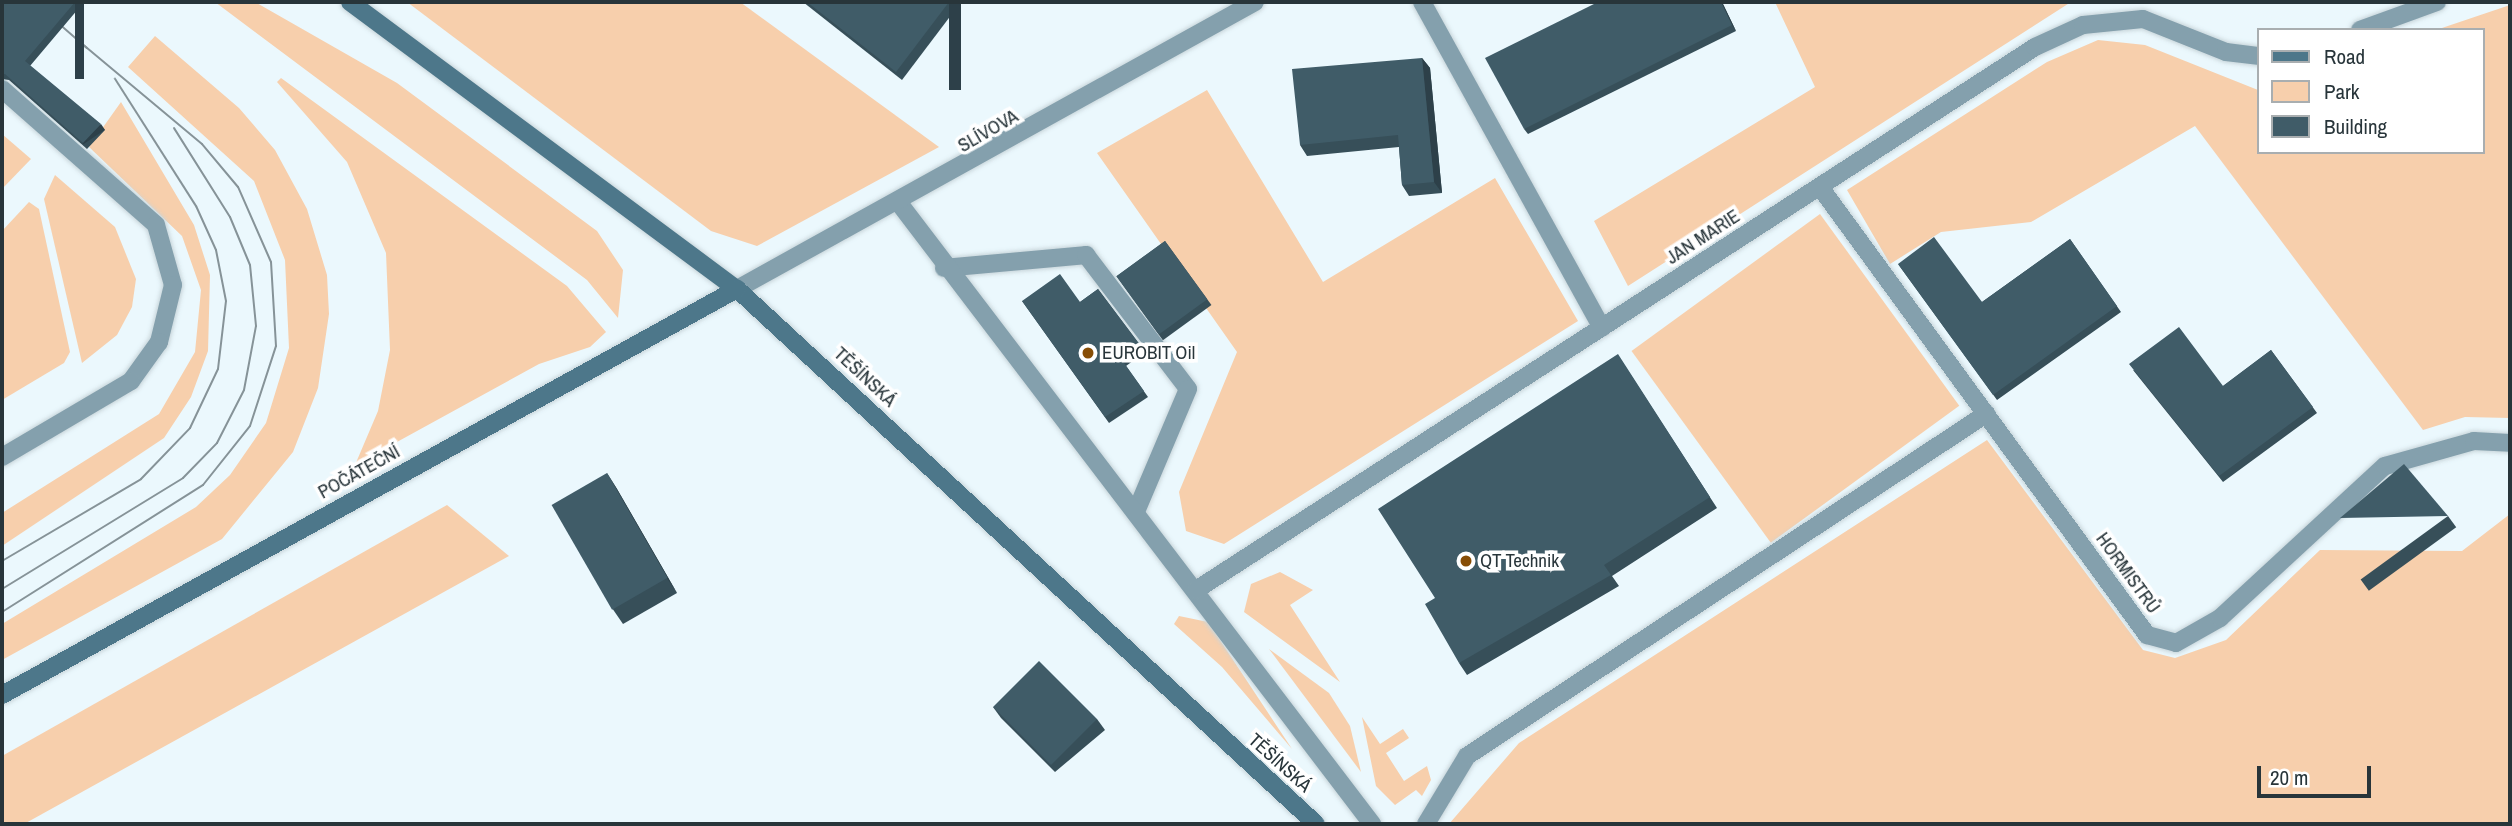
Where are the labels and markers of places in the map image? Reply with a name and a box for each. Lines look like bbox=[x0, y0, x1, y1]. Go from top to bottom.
place label: EUROBIT Oil bbox=[1102, 342, 1195, 364]
marker: EUROBIT Oil bbox=[1080, 345, 1096, 361]
place label: QT Technik bbox=[1480, 550, 1560, 572]
marker: QT Technik bbox=[1458, 553, 1474, 569]

